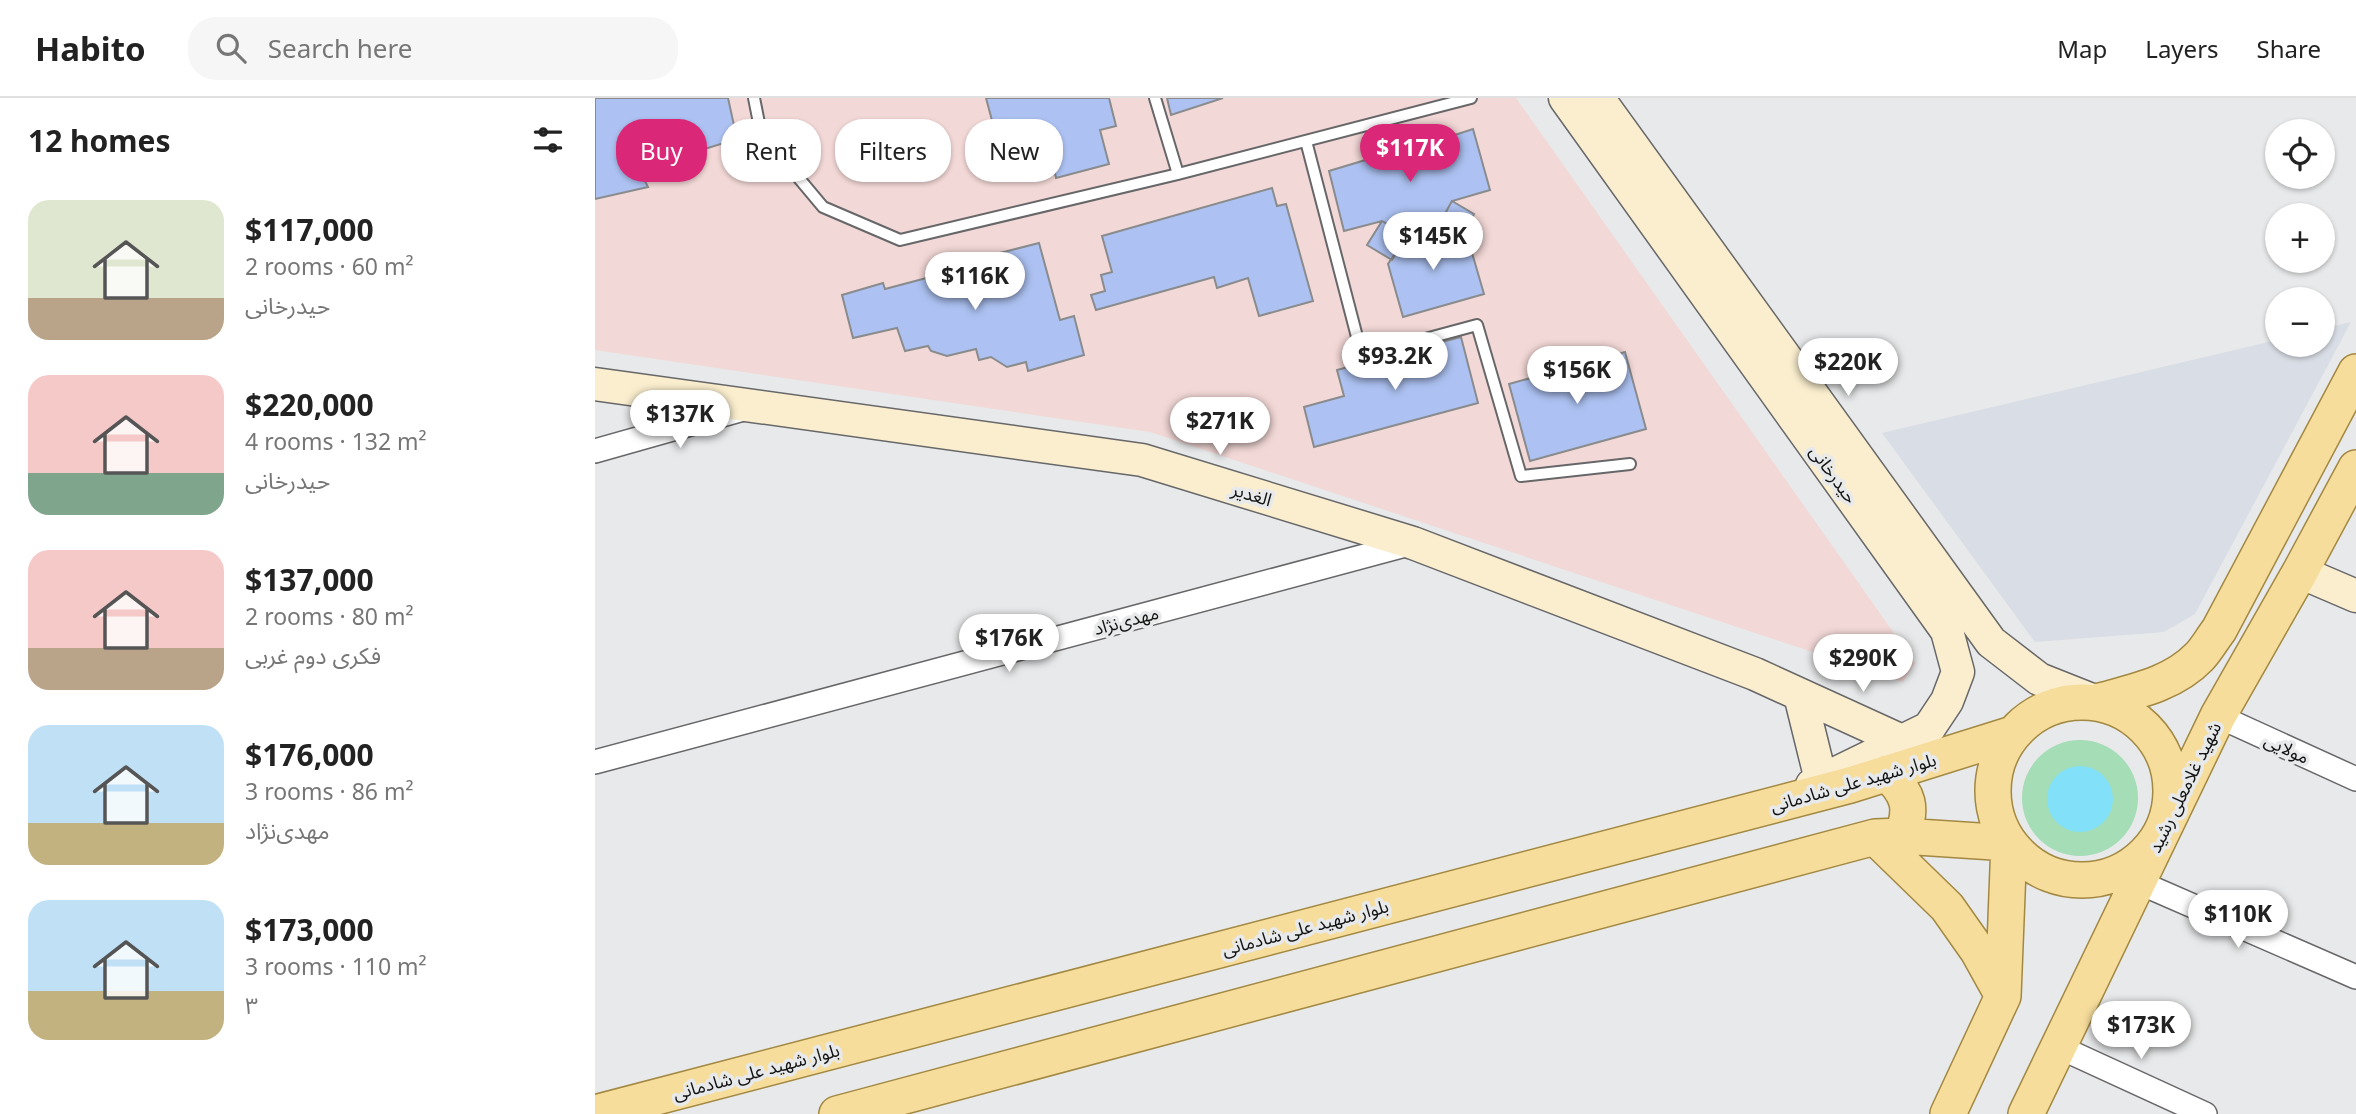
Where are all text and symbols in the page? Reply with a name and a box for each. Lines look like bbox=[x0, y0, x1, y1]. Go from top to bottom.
search box bbox=[188, 17, 678, 80]
text: Habito bbox=[35, 26, 146, 71]
icon: search bbox=[212, 29, 250, 67]
text: Search here bbox=[268, 30, 412, 66]
text: Map bbox=[2057, 32, 2107, 65]
text: Layers bbox=[2145, 32, 2219, 65]
text: Share bbox=[2257, 32, 2321, 65]
chip: Buy bbox=[616, 119, 707, 182]
chip: Rent bbox=[721, 119, 821, 182]
chip: Filters bbox=[835, 119, 951, 182]
chip: New bbox=[965, 119, 1063, 182]
map controls bbox=[2265, 119, 2335, 357]
button: locate bbox=[2265, 119, 2335, 189]
text: 12 homes bbox=[28, 120, 171, 161]
icon: filters bbox=[529, 121, 567, 159]
pin: $117K bbox=[1361, 125, 1459, 184]
text: $117K bbox=[1376, 131, 1444, 163]
button: + bbox=[2265, 203, 2335, 273]
text: $117,000 bbox=[245, 209, 374, 250]
pin: $145K bbox=[1384, 212, 1482, 272]
text: $145K bbox=[1399, 219, 1467, 251]
icon: home bbox=[84, 228, 168, 312]
text: 2 rooms · 60 m² bbox=[245, 250, 414, 282]
pin: $116K bbox=[926, 252, 1024, 312]
text: $116K bbox=[941, 259, 1009, 291]
button: − bbox=[2265, 287, 2335, 357]
text: حیدرخانی bbox=[245, 289, 330, 321]
pin: $93.2K bbox=[1338, 332, 1452, 392]
pin: $220K bbox=[1799, 338, 1897, 398]
text: $93.2K bbox=[1358, 339, 1432, 371]
text: $220K bbox=[1814, 345, 1882, 377]
pin: $156K bbox=[1528, 346, 1626, 406]
text: $156K bbox=[1543, 353, 1611, 385]
text: $220,000 bbox=[245, 384, 374, 425]
pin: $137K bbox=[631, 390, 729, 450]
text: $137K bbox=[646, 397, 714, 429]
pin: $271K bbox=[1171, 398, 1269, 457]
icon: home bbox=[84, 403, 168, 487]
text: $271K bbox=[1186, 404, 1254, 436]
text: 4 rooms · 132 m² bbox=[245, 425, 427, 457]
street label: حیدرخانی bbox=[1805, 440, 1863, 508]
text: حیدرخانی bbox=[245, 464, 330, 496]
street label: الغدیر bbox=[1228, 476, 1275, 511]
text: $137,000 bbox=[245, 559, 374, 600]
icon: home bbox=[84, 578, 168, 662]
text: 2 rooms · 80 m² bbox=[245, 600, 414, 632]
street label: مهدی‌نژاد bbox=[1091, 600, 1161, 640]
pin: $176K bbox=[960, 614, 1058, 674]
text: $176K bbox=[975, 621, 1043, 653]
pin: $290K bbox=[1814, 634, 1912, 694]
text: فکری دوم غربی bbox=[245, 639, 381, 671]
text: $290K bbox=[1829, 641, 1897, 673]
street label: شهید غلامعلی رشید bbox=[2142, 718, 2226, 856]
street label: مولایی bbox=[2261, 727, 2313, 769]
text: $176,000 bbox=[245, 734, 374, 775]
street label: بلوار شهید علی شادمانی bbox=[1767, 747, 1939, 817]
icon: home bbox=[84, 753, 168, 837]
text: 3 rooms · 86 m² bbox=[245, 775, 414, 807]
text: مهدی‌نژاد bbox=[245, 814, 330, 846]
pin: $110K bbox=[2189, 890, 2287, 950]
street label: بلوار شهید علی شادمانی bbox=[1219, 893, 1391, 961]
text: $110K bbox=[2204, 897, 2272, 929]
text: $173,000 bbox=[245, 909, 374, 950]
icon: home bbox=[84, 928, 168, 1012]
text: 3 rooms · 110 m² bbox=[245, 950, 427, 982]
text: ۳ bbox=[245, 989, 258, 1021]
pin: $173K bbox=[2092, 1002, 2190, 1061]
text: $173K bbox=[2107, 1008, 2175, 1040]
street label: بلوار شهید علی شادمانی bbox=[670, 1037, 842, 1105]

